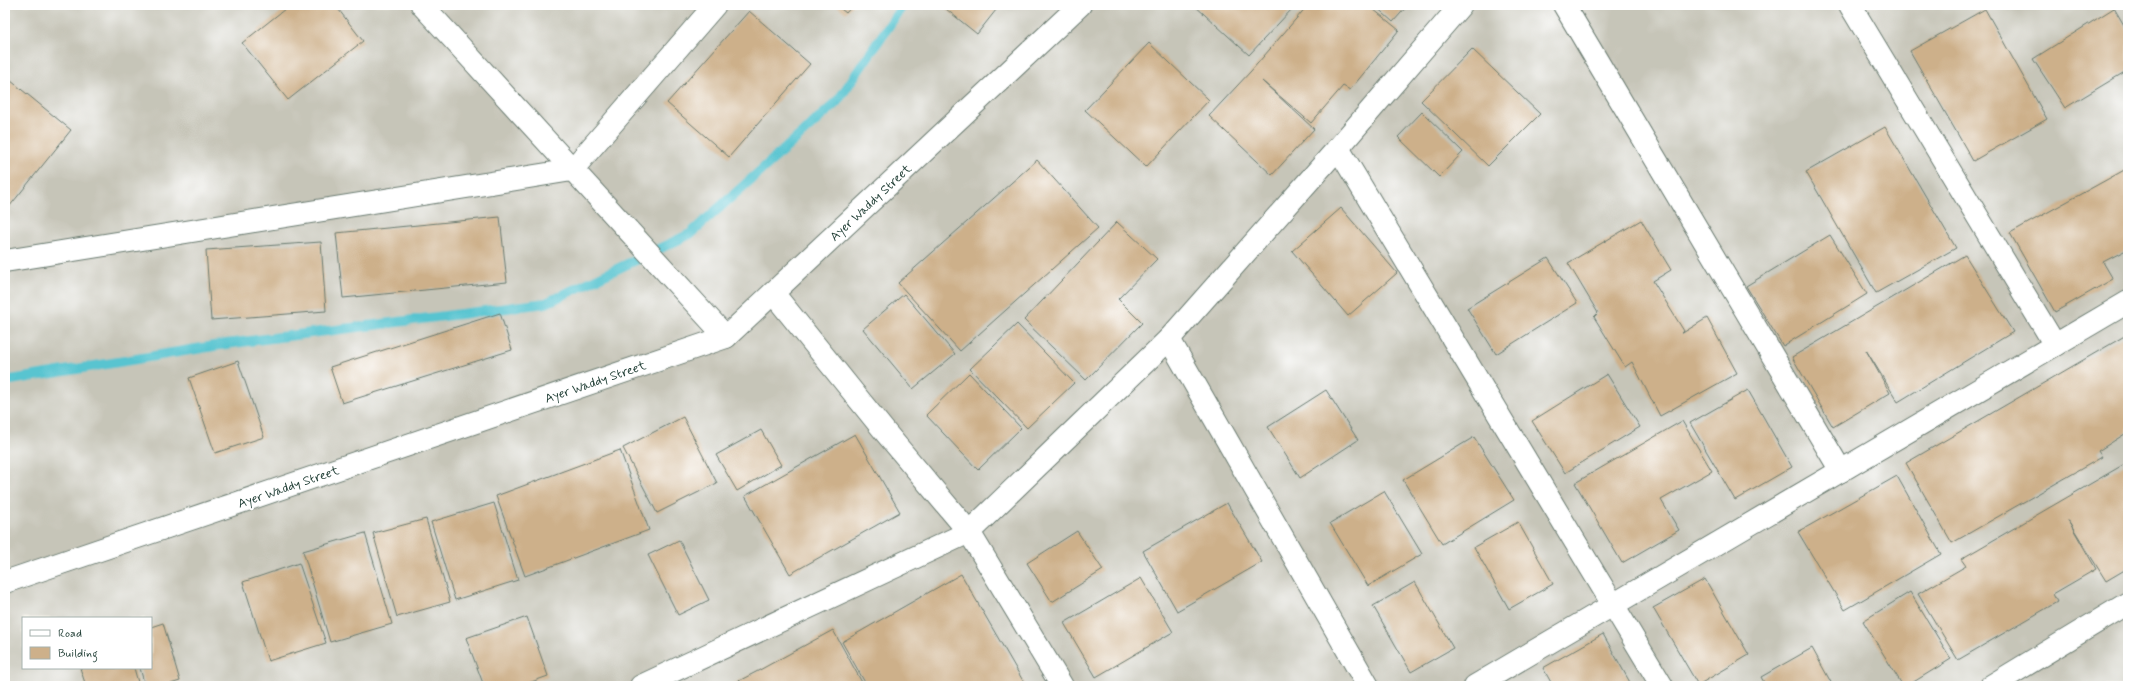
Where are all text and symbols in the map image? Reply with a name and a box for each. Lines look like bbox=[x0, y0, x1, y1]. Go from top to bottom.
street label: Ayer Waddy Street bbox=[826, 161, 916, 245]
street label: Ayer Waddy Street bbox=[543, 357, 649, 408]
street label: Ayer Waddy Street bbox=[236, 462, 342, 513]
legend bbox=[22, 617, 152, 669]
text: Road bbox=[58, 626, 82, 642]
text: Building bbox=[58, 646, 98, 663]

